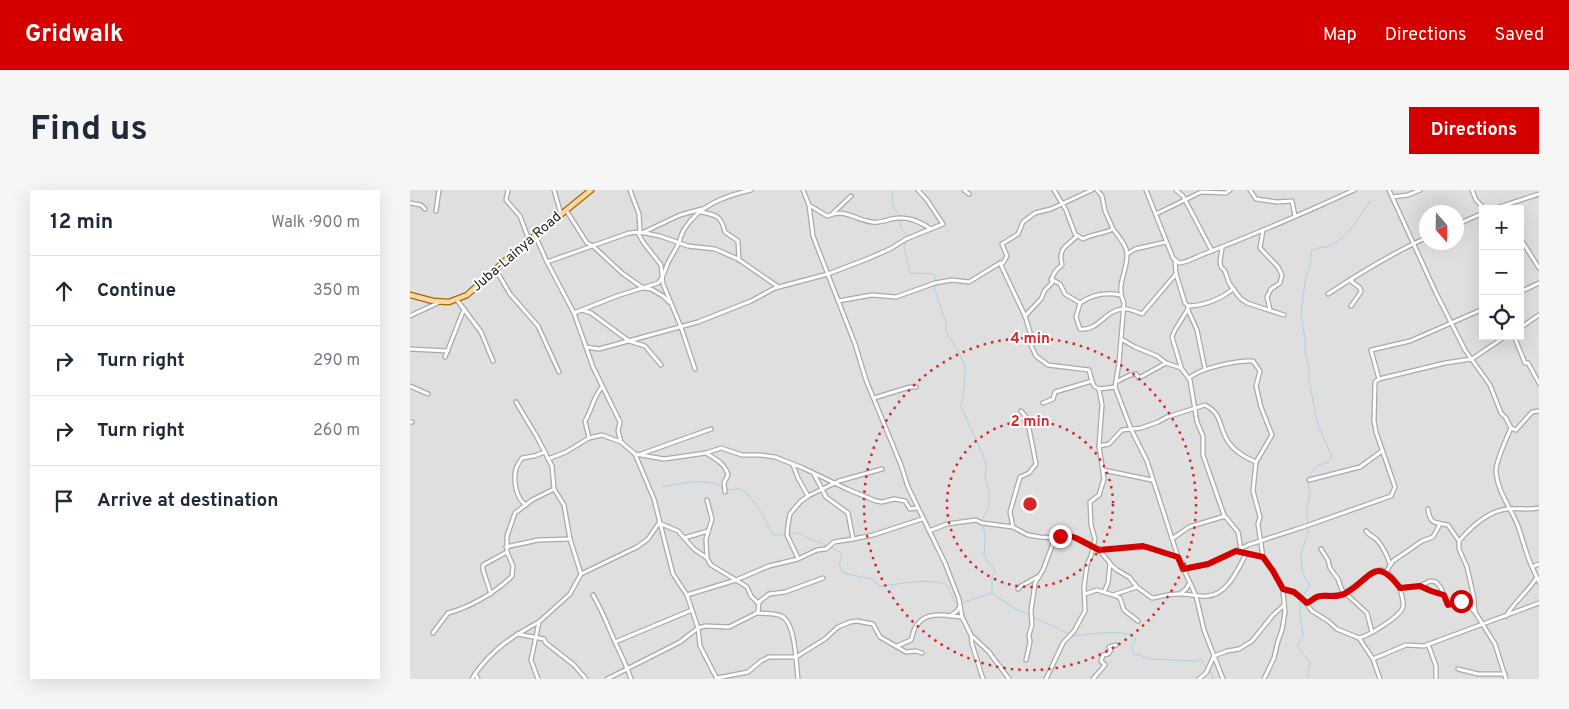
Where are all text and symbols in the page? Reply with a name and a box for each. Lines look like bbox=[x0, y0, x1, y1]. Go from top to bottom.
text: Gridwalk bbox=[25, 20, 123, 50]
text: Map bbox=[1323, 24, 1357, 47]
text: Directions bbox=[1385, 24, 1467, 47]
text: Saved bbox=[1495, 24, 1544, 47]
button: Directions bbox=[1409, 107, 1539, 154]
text: Find us bbox=[30, 108, 148, 152]
north arrow bbox=[1419, 205, 1464, 250]
map controls bbox=[1479, 205, 1524, 340]
button: + bbox=[1479, 205, 1524, 250]
street label: Juba-Lainya Road bbox=[469, 208, 565, 296]
text: 12 min bbox=[50, 209, 113, 236]
text: Walk · 900 m bbox=[271, 213, 360, 233]
button: − bbox=[1479, 250, 1524, 295]
icon: ahead bbox=[50, 277, 78, 305]
text: Continue bbox=[97, 279, 176, 303]
text: 350 m bbox=[313, 281, 360, 301]
button: locate bbox=[1479, 295, 1524, 340]
text: 4 min bbox=[1010, 330, 1050, 349]
icon: right bbox=[50, 347, 78, 375]
text: Turn right bbox=[97, 349, 185, 373]
text: 290 m bbox=[313, 351, 360, 371]
text: 2 min bbox=[1010, 413, 1050, 432]
icon: right bbox=[50, 417, 78, 445]
text: Turn right bbox=[97, 419, 185, 443]
text: 260 m bbox=[313, 421, 360, 441]
icon: arrive bbox=[50, 487, 78, 515]
text: Arrive at destination bbox=[97, 489, 278, 513]
centre of rings bbox=[1021, 495, 1039, 513]
route end bbox=[1049, 525, 1072, 548]
route start bbox=[1450, 590, 1473, 613]

